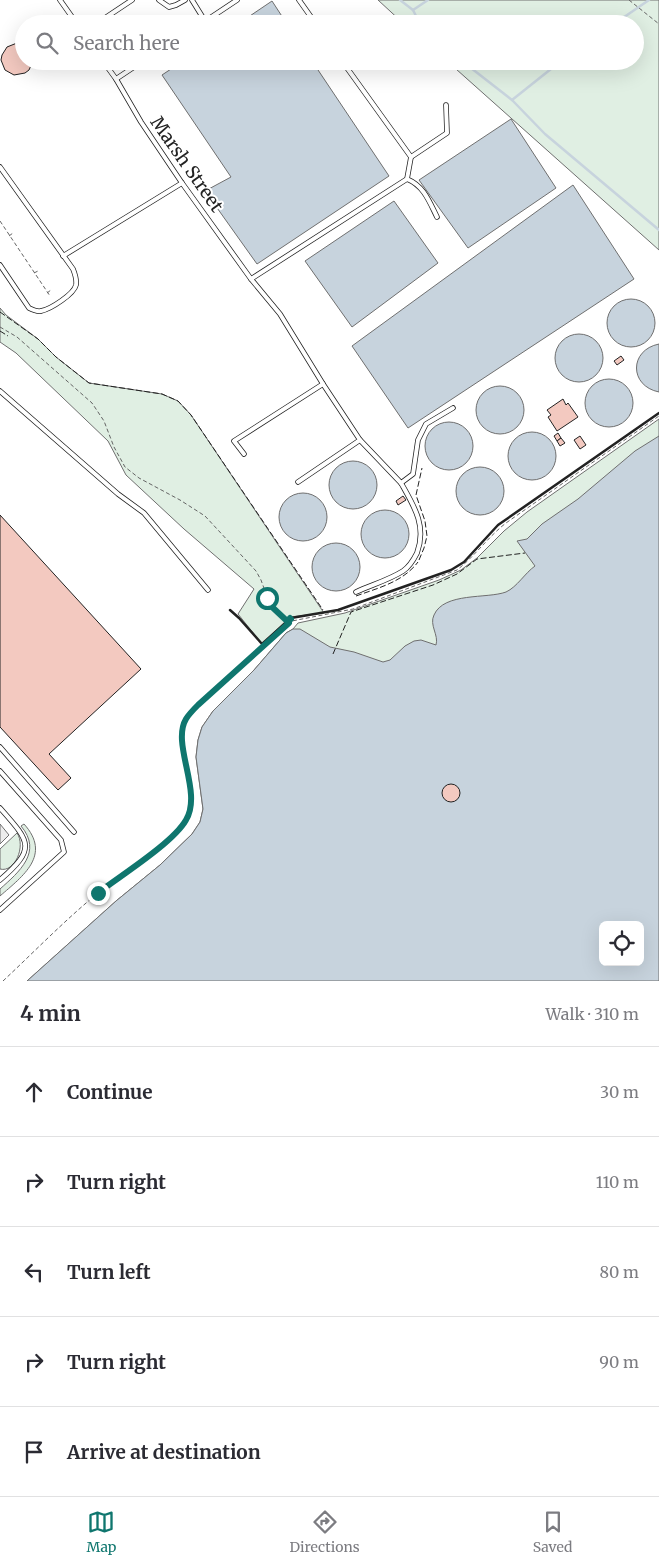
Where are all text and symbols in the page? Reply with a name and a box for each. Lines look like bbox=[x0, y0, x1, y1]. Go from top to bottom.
search box bbox=[15, 15, 644, 70]
icon: search bbox=[33, 29, 61, 57]
text: Search here bbox=[73, 31, 180, 55]
street label: Marsh Street bbox=[146, 112, 228, 216]
route start bbox=[256, 587, 279, 610]
route end bbox=[87, 882, 110, 905]
map controls bbox=[599, 921, 644, 966]
button: locate bbox=[599, 921, 644, 966]
text: 4 min bbox=[20, 1000, 81, 1027]
text: Walk · 310 m bbox=[546, 1004, 639, 1024]
icon: ahead bbox=[20, 1078, 48, 1106]
text: Continue bbox=[67, 1080, 153, 1104]
text: 30 m bbox=[600, 1082, 639, 1102]
icon: right bbox=[20, 1168, 48, 1196]
text: Turn right bbox=[67, 1170, 166, 1194]
text: 110 m bbox=[596, 1172, 639, 1192]
icon: left bbox=[20, 1258, 48, 1286]
text: Turn left bbox=[67, 1260, 151, 1284]
text: 80 m bbox=[600, 1262, 639, 1282]
icon: right bbox=[20, 1348, 48, 1376]
text: Turn right bbox=[67, 1350, 166, 1374]
text: 90 m bbox=[599, 1352, 639, 1372]
icon: arrive bbox=[20, 1438, 48, 1466]
text: Arrive at destination bbox=[67, 1440, 261, 1464]
tab: Map bbox=[87, 1508, 116, 1556]
tab: Directions bbox=[290, 1508, 360, 1556]
tab: Saved bbox=[533, 1508, 572, 1556]

